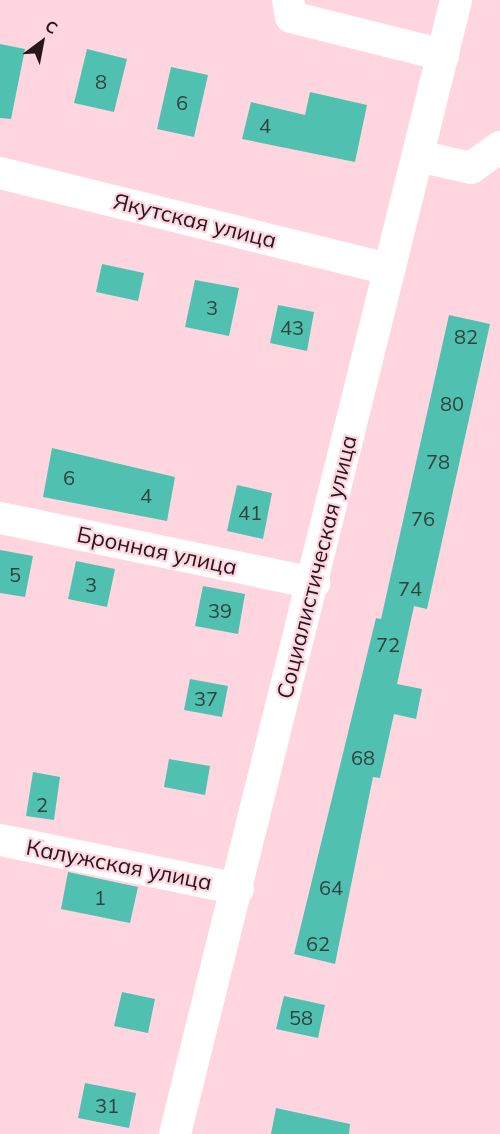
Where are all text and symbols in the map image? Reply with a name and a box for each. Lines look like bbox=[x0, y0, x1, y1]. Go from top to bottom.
north arrow bbox=[12, 12, 72, 72]
text: С bbox=[42, 15, 61, 38]
house number: 8 bbox=[95, 69, 107, 93]
house number: 6 bbox=[176, 90, 188, 114]
house number: 4 bbox=[259, 113, 271, 137]
street label: Якутская улица bbox=[111, 188, 279, 254]
house number: 3 bbox=[206, 295, 218, 319]
house number: 43 bbox=[280, 315, 304, 339]
house number: 82 bbox=[454, 324, 478, 348]
house number: 80 bbox=[440, 391, 464, 415]
street label: Социалистическая улица bbox=[271, 433, 363, 701]
house number: 78 bbox=[426, 449, 450, 473]
house number: 6 bbox=[63, 465, 75, 489]
house number: 4 bbox=[140, 483, 152, 507]
house number: 41 bbox=[238, 500, 262, 524]
house number: 76 bbox=[411, 506, 435, 530]
street label: Бронная улица bbox=[75, 521, 239, 581]
house number: 5 bbox=[9, 562, 21, 586]
house number: 3 bbox=[85, 572, 97, 596]
house number: 74 bbox=[398, 576, 422, 600]
house number: 39 bbox=[208, 598, 232, 622]
house number: 72 bbox=[376, 632, 400, 656]
house number: 37 bbox=[194, 686, 218, 710]
house number: 68 bbox=[351, 745, 375, 769]
house number: 2 bbox=[36, 792, 48, 816]
street label: Калужская улица bbox=[24, 834, 214, 896]
house number: 64 bbox=[319, 875, 343, 899]
house number: 1 bbox=[94, 885, 106, 909]
house number: 62 bbox=[306, 931, 330, 955]
house number: 58 bbox=[289, 1005, 313, 1029]
house number: 31 bbox=[95, 1093, 119, 1117]

